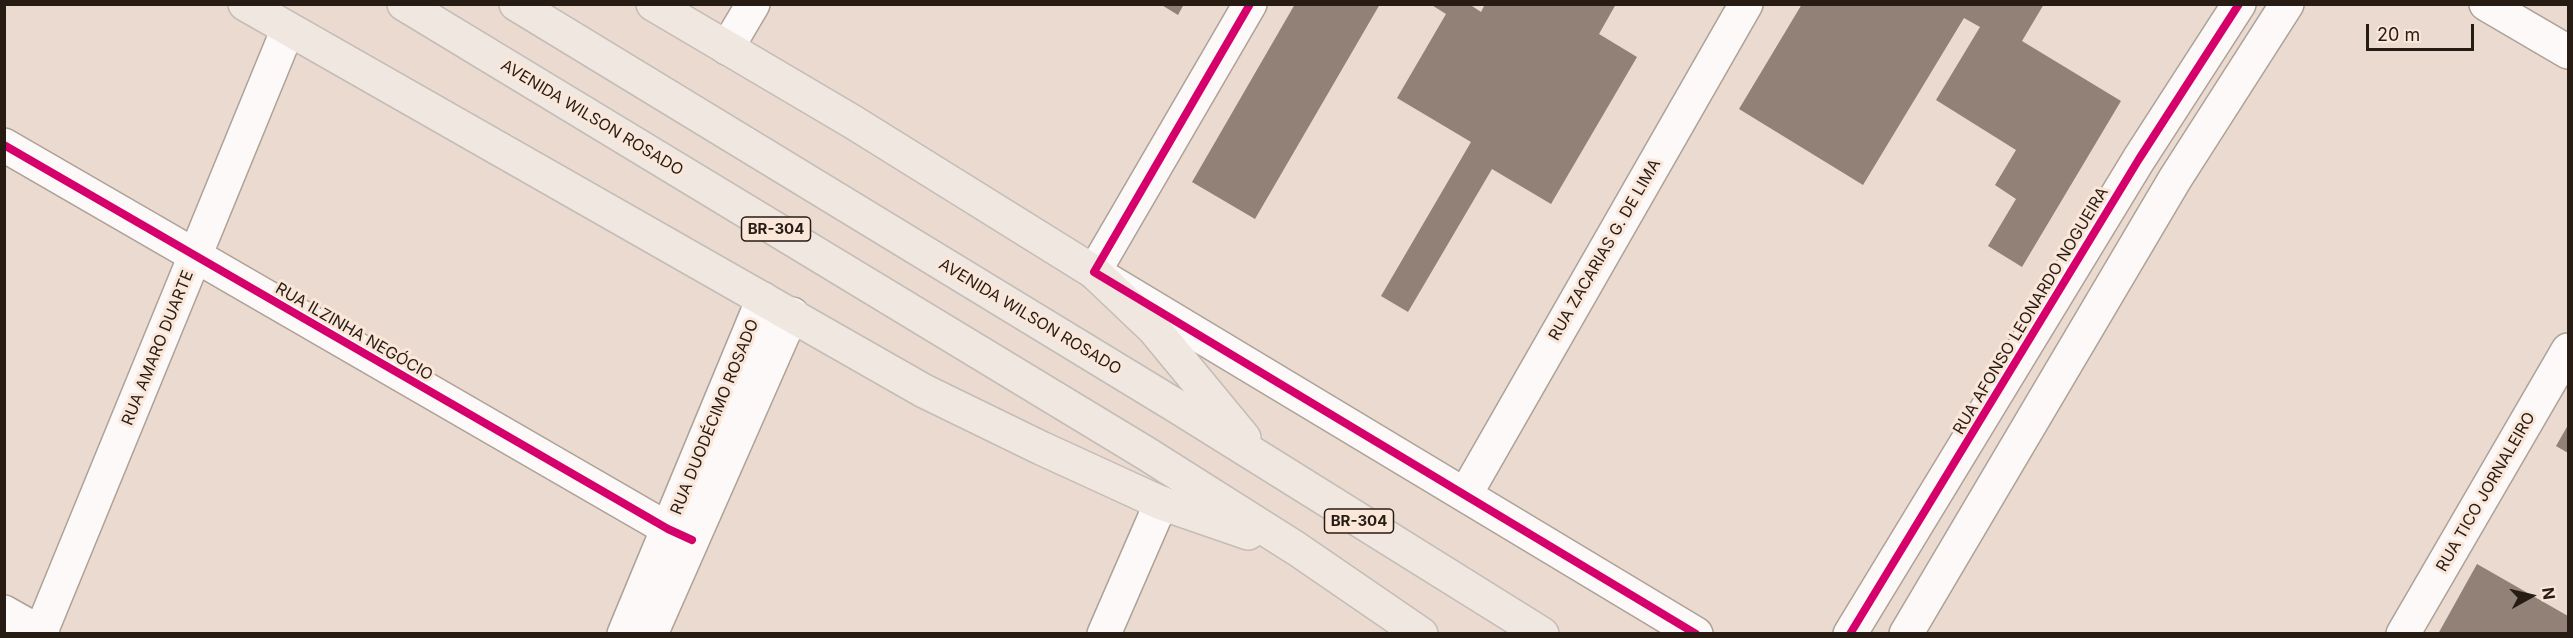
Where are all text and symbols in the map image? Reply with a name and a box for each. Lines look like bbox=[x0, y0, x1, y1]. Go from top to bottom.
scale bar bbox=[2369, 12, 2477, 50]
text: 20 m bbox=[2377, 24, 2420, 45]
street label: AVENIDA WILSON ROSADO bbox=[497, 56, 687, 180]
street label: RUA ZACARIAS G. DE LIMA bbox=[1545, 156, 1665, 344]
street label: RUA AFONSO LEONARDO NOGUEIRA bbox=[1949, 184, 2113, 438]
road number: BR-304 bbox=[742, 217, 810, 241]
street label: AVENIDA WILSON ROSADO bbox=[935, 255, 1125, 379]
street label: RUA AMARO DUARTE bbox=[118, 268, 198, 428]
street label: RUA ILZINHA NEGÓCIO bbox=[272, 279, 436, 385]
street label: RUA DUODÉCIMO ROSADO bbox=[667, 316, 763, 518]
street label: RUA TICO JORNALEIRO bbox=[2433, 409, 2539, 575]
road number: BR-304 bbox=[1324, 509, 1394, 533]
north arrow bbox=[2501, 566, 2561, 626]
text: N bbox=[2538, 586, 2560, 601]

